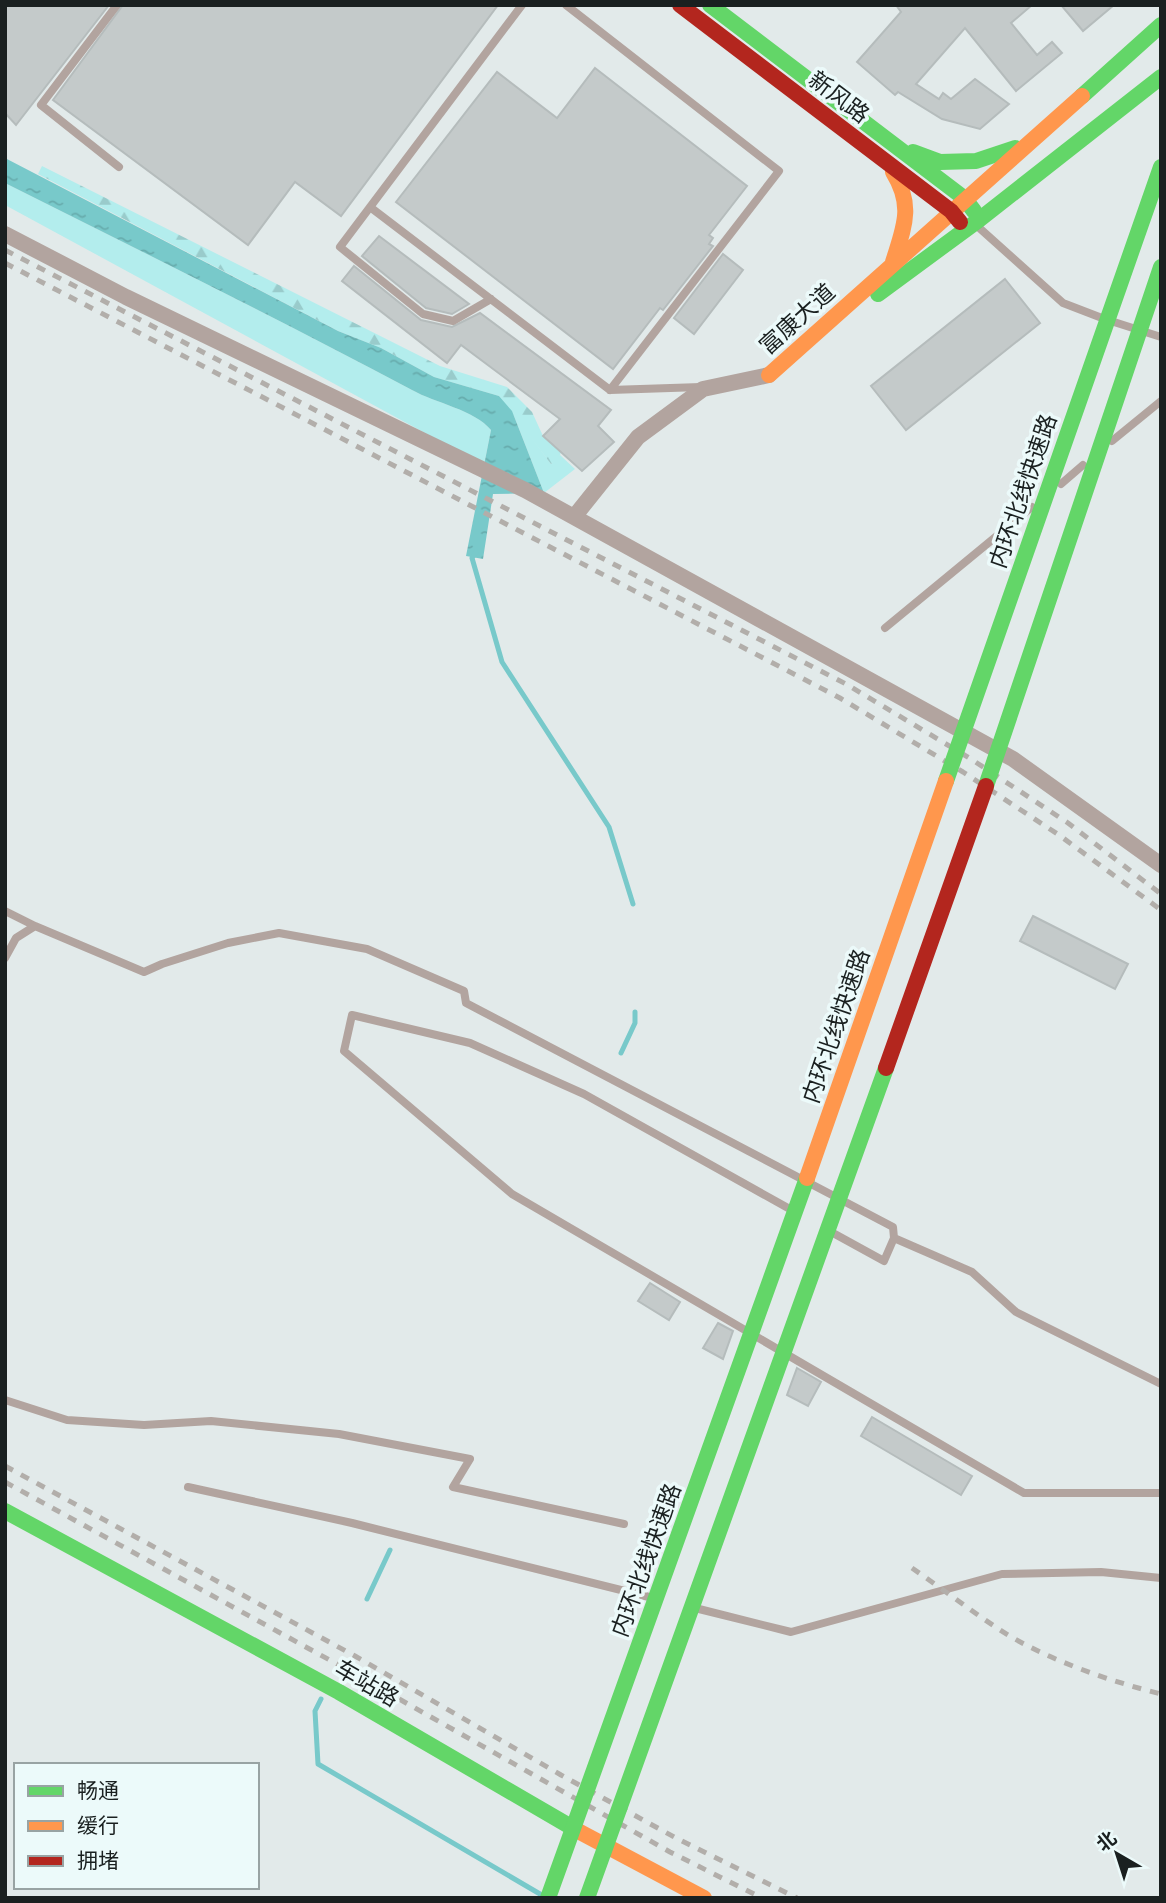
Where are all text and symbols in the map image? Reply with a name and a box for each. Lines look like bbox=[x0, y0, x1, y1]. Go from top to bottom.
street label: 新风路 bbox=[802, 66, 874, 130]
street label: 富康大道 bbox=[754, 279, 841, 361]
street label: 内环北线快速路 bbox=[985, 411, 1063, 572]
street label: 内环北线快速路 bbox=[798, 946, 876, 1107]
street label: 内环北线快速路 bbox=[606, 1480, 688, 1641]
street label: 车站路 bbox=[330, 1654, 403, 1713]
legend bbox=[14, 1763, 259, 1889]
text: 畅通 bbox=[77, 1779, 119, 1804]
text: 缓行 bbox=[77, 1814, 119, 1839]
north arrow bbox=[1082, 1819, 1152, 1889]
text: 北 bbox=[1093, 1827, 1121, 1856]
text: 拥堵 bbox=[77, 1849, 119, 1874]

